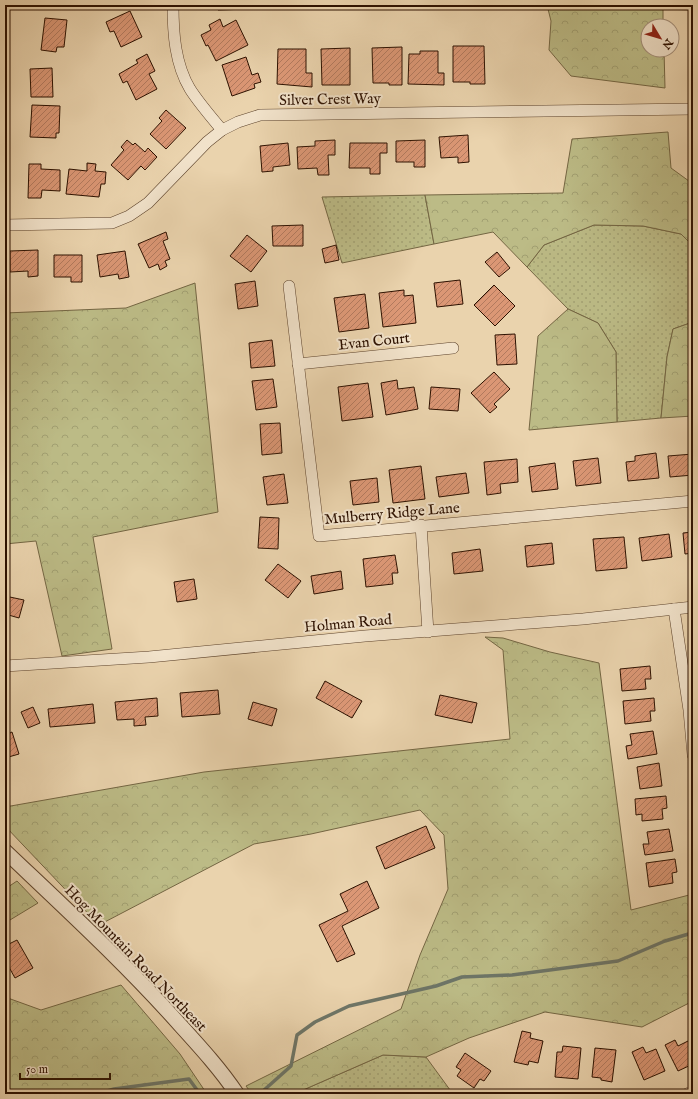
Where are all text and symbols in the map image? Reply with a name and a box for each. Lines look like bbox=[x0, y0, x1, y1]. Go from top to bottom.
north arrow bbox=[640, 18, 680, 58]
text: N bbox=[658, 35, 676, 52]
street label: Silver Crest Way bbox=[279, 89, 382, 110]
street label: Evan Court bbox=[337, 328, 411, 355]
street label: Mulberry Ridge Lane bbox=[323, 498, 461, 529]
street label: Holman Road bbox=[303, 610, 394, 637]
street label: Hog Mountain Road Northeast bbox=[60, 881, 211, 1036]
scale bar bbox=[20, 1055, 110, 1081]
text: 50 m bbox=[26, 1062, 48, 1077]

